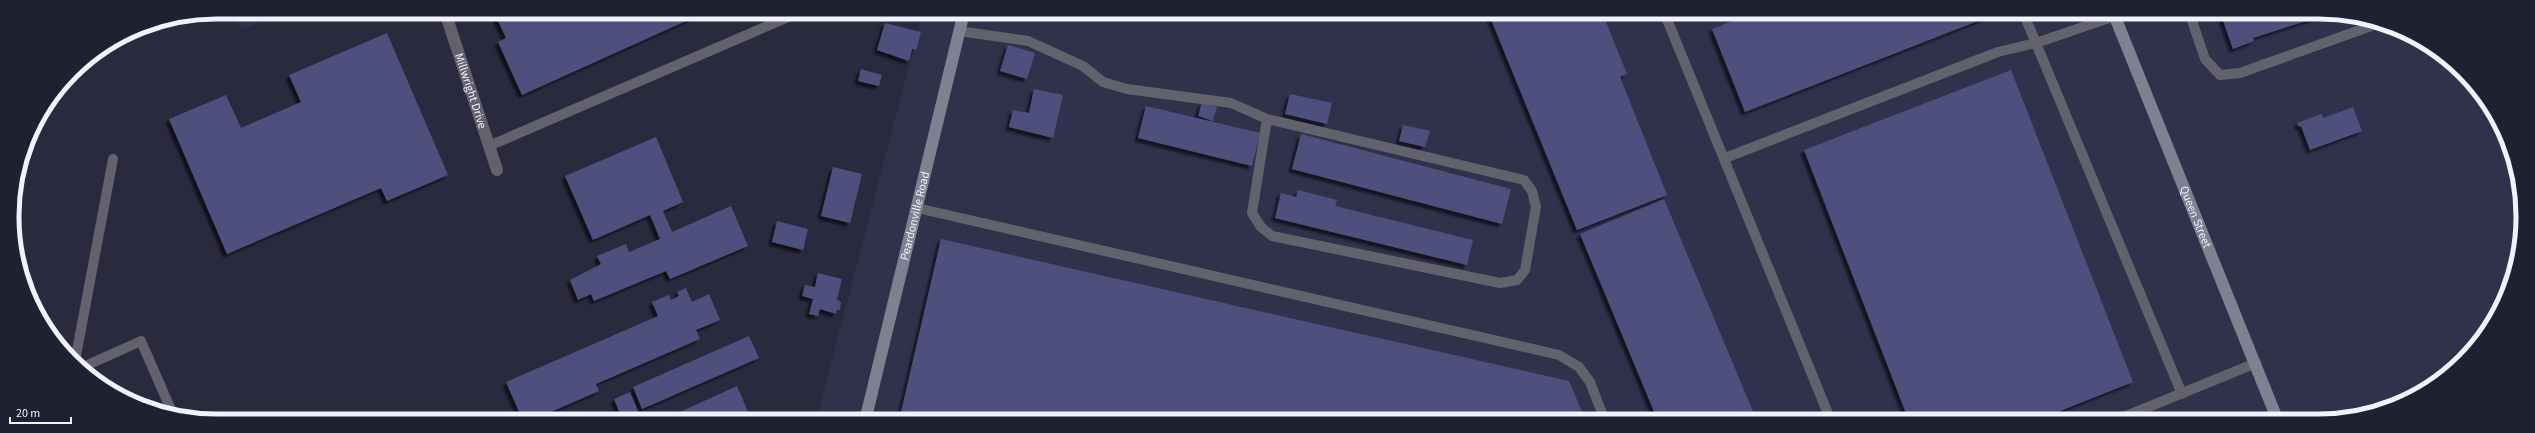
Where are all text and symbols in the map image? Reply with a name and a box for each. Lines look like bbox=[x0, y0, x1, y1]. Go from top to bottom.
street label: Millwright Drive bbox=[450, 51, 491, 131]
street label: Peardonville Road bbox=[896, 170, 934, 262]
street label: Queen Street bbox=[2175, 184, 2215, 251]
scale bar bbox=[10, 399, 71, 425]
text: 20 m bbox=[16, 405, 40, 422]

